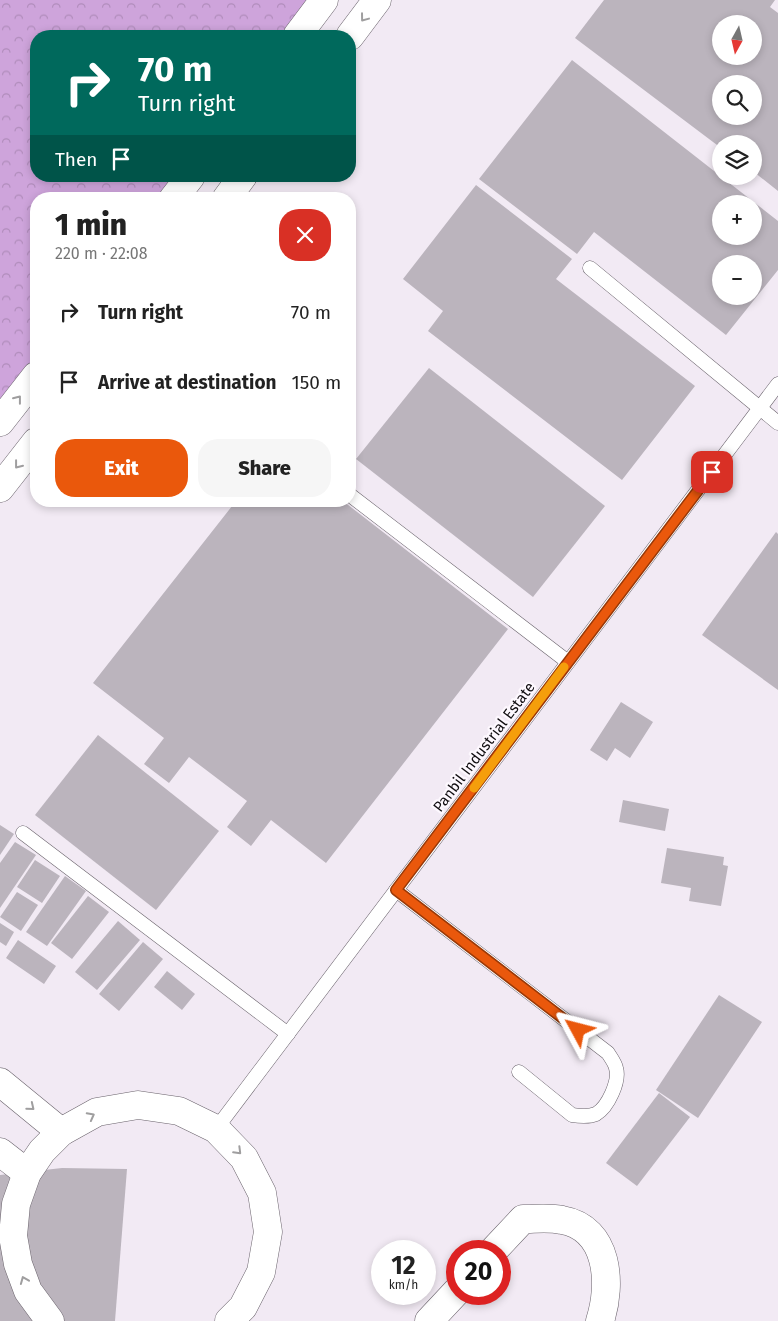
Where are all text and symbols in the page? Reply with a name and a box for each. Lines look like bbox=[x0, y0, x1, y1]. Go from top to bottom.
one-way arrow bbox=[361, 12, 369, 21]
north arrow bbox=[712, 15, 762, 65]
map controls bbox=[712, 15, 762, 305]
text: 70 m bbox=[138, 48, 212, 90]
icon: right bbox=[55, 50, 120, 115]
button: search bbox=[712, 75, 762, 125]
text: Turn right bbox=[138, 90, 235, 117]
button: layers bbox=[712, 135, 762, 185]
icon: arrive bbox=[107, 145, 135, 173]
text: Then bbox=[55, 148, 97, 171]
button: + bbox=[712, 195, 762, 245]
text: 1 min bbox=[55, 207, 127, 243]
button: close bbox=[279, 209, 331, 261]
text: 220 m · 22:08 bbox=[55, 244, 147, 263]
button: − bbox=[712, 255, 762, 305]
icon: right bbox=[55, 298, 83, 326]
text: Turn right bbox=[98, 301, 183, 324]
text: 70 m bbox=[291, 301, 331, 324]
icon: arrive bbox=[55, 368, 83, 396]
text: Arrive at destination bbox=[98, 371, 277, 394]
text: 150 m bbox=[292, 371, 341, 394]
one-way arrow bbox=[13, 396, 21, 405]
button: Exit bbox=[55, 439, 188, 497]
button: Share bbox=[198, 439, 331, 497]
pin bbox=[691, 451, 733, 493]
icon: arrive bbox=[698, 458, 726, 486]
one-way arrow bbox=[16, 459, 24, 468]
street label: Panbil Industrial Estate bbox=[429, 679, 539, 815]
position arrow bbox=[551, 1003, 603, 1055]
one-way arrow bbox=[25, 1102, 34, 1111]
one-way arrow bbox=[85, 1112, 94, 1122]
one-way arrow bbox=[232, 1145, 241, 1154]
speed limit sign: 20 bbox=[446, 1240, 511, 1305]
text: 12 bbox=[391, 1251, 416, 1281]
one-way arrow bbox=[20, 1276, 30, 1285]
text: km/h bbox=[389, 1278, 418, 1292]

